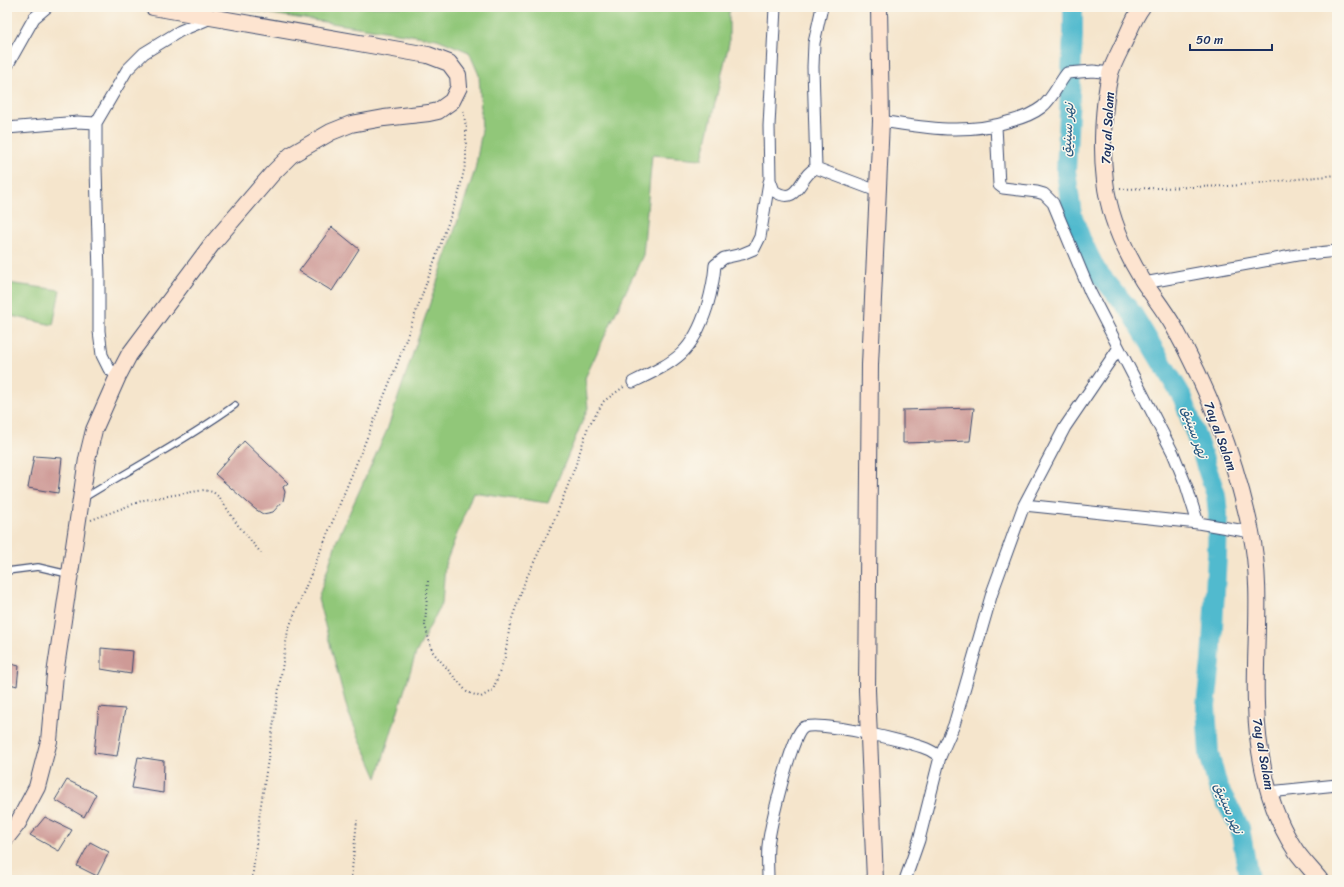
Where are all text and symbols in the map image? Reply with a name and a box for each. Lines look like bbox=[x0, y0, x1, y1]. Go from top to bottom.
scale bar bbox=[1190, 26, 1272, 52]
text: 50 m bbox=[1196, 29, 1223, 51]
street label: 7ay al Salam bbox=[1094, 91, 1121, 165]
water label: نهر سينيق bbox=[1054, 100, 1082, 158]
street label: 7ay al Salam bbox=[1197, 398, 1244, 474]
water label: نهر سينيق bbox=[1174, 403, 1216, 464]
street label: 7ay al Salam bbox=[1246, 716, 1281, 792]
water label: نهر سينيق bbox=[1206, 778, 1251, 840]

